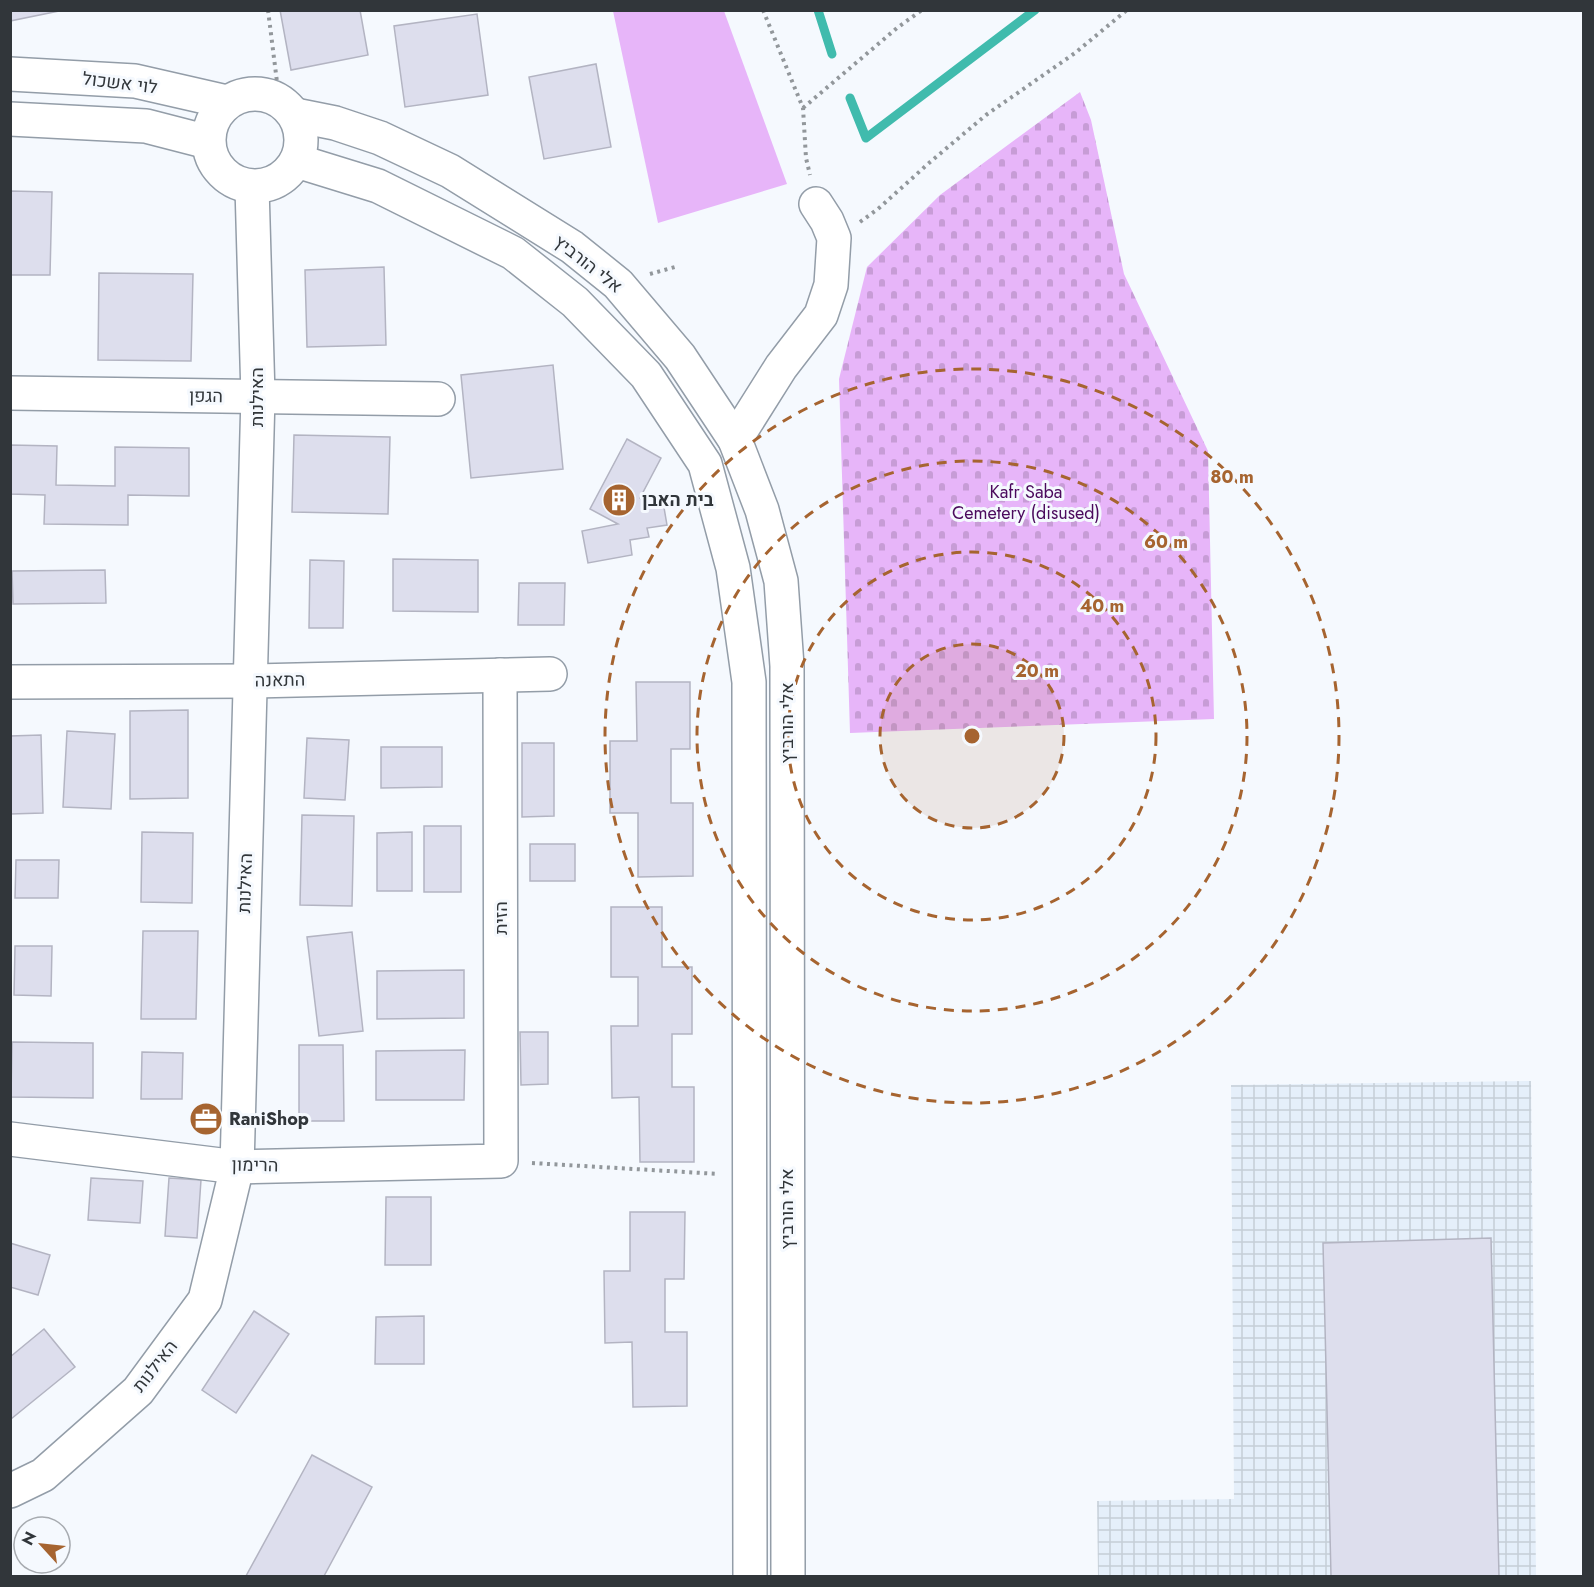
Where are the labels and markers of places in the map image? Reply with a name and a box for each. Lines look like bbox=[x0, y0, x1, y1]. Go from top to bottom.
building icon: בית האבן bbox=[601, 482, 637, 518]
place label: בית האבן bbox=[642, 487, 714, 513]
centre of rings bbox=[962, 726, 982, 746]
office icon: RaniShop bbox=[188, 1101, 224, 1137]
place label: RaniShop bbox=[229, 1106, 309, 1132]

